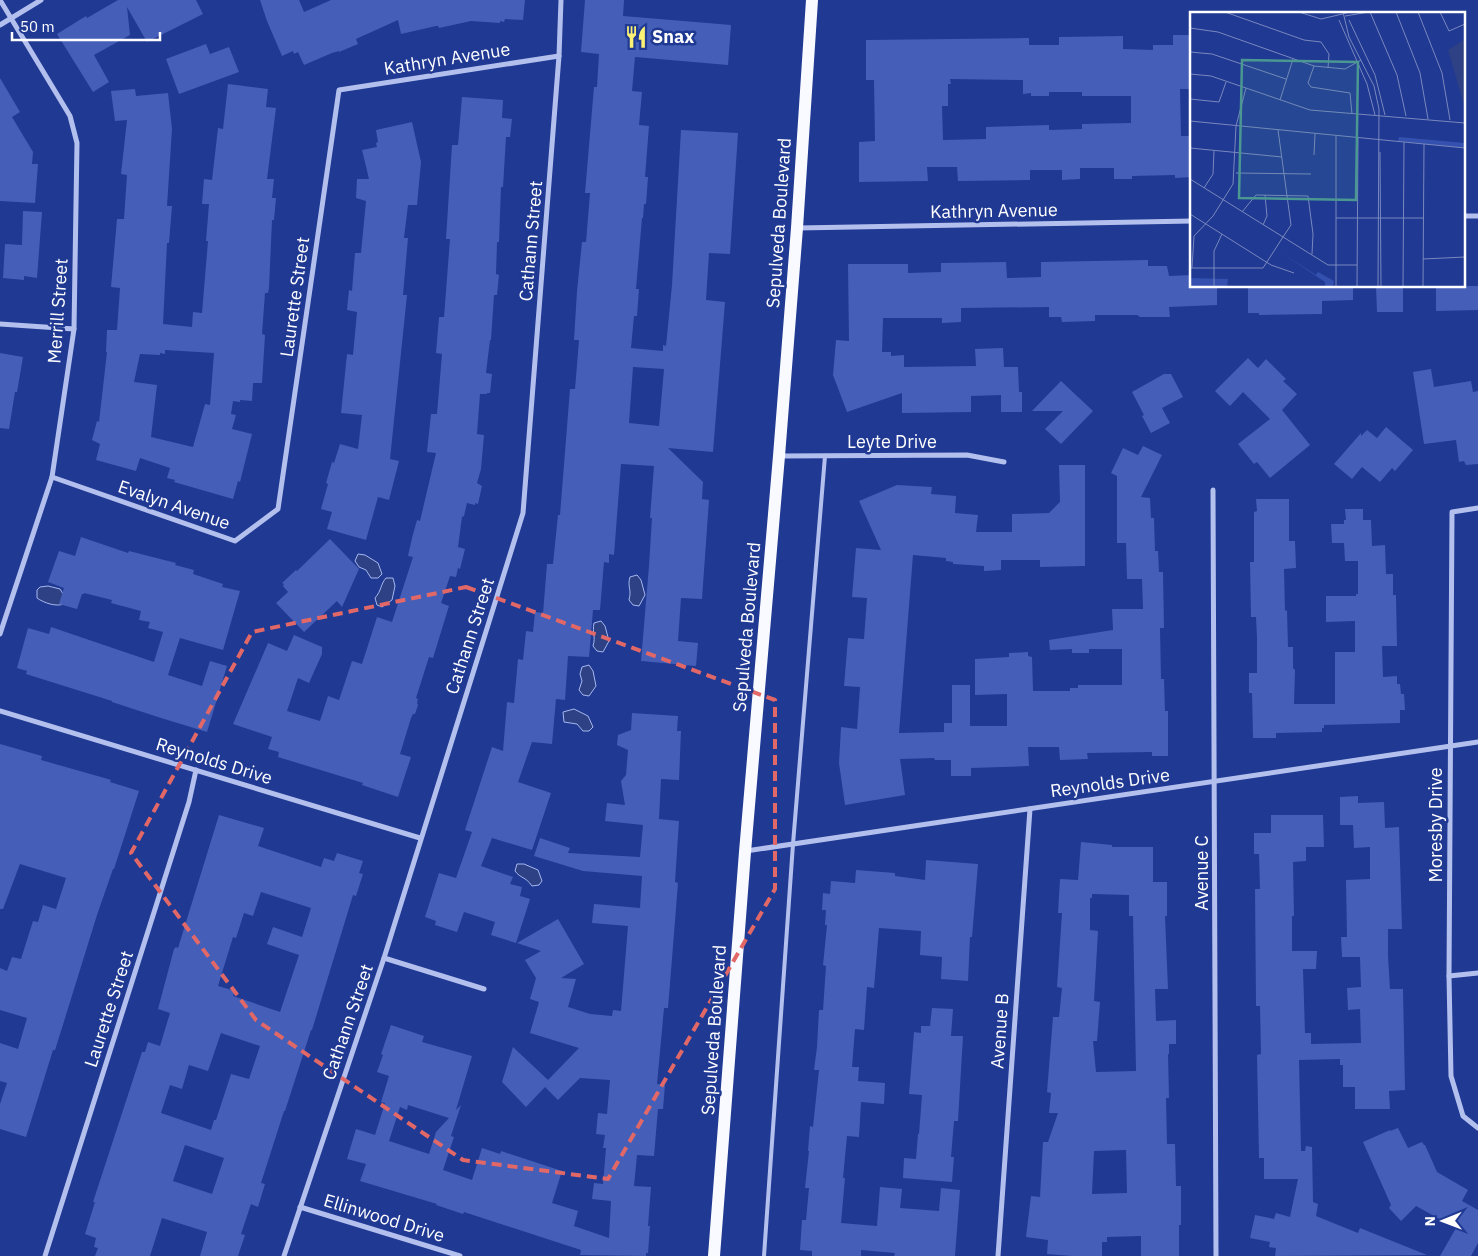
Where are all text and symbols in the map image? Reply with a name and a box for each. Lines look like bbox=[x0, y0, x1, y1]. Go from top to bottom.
scale bar bbox=[12, 10, 160, 42]
inset map bbox=[1190, 12, 1466, 288]
text: 50 m bbox=[20, 17, 55, 36]
restaurant icon: Snax bbox=[623, 24, 649, 50]
place label: Snax bbox=[652, 25, 694, 48]
street label: Kathryn Avenue bbox=[382, 37, 512, 80]
street label: Sepulveda Boulevard bbox=[761, 137, 796, 309]
street label: Cathann Street bbox=[514, 180, 547, 302]
street label: Kathryn Avenue bbox=[930, 198, 1058, 223]
street label: Laurette Street bbox=[275, 235, 314, 359]
street label: Merrill Street bbox=[42, 258, 73, 364]
street label: Leyte Drive bbox=[847, 430, 937, 453]
street label: Evalyn Avenue bbox=[115, 475, 233, 534]
street label: Sepulveda Boulevard bbox=[728, 541, 765, 713]
street label: Cathann Street bbox=[440, 575, 499, 697]
street label: Reynolds Drive bbox=[153, 732, 275, 789]
street label: Reynolds Drive bbox=[1049, 763, 1171, 802]
street label: Moresby Drive bbox=[1424, 767, 1447, 883]
street label: Avenue C bbox=[1190, 835, 1213, 911]
street label: Sepulveda Boulevard bbox=[696, 944, 731, 1116]
street label: Laurette Street bbox=[79, 948, 138, 1070]
street label: Cathann Street bbox=[317, 961, 378, 1083]
street label: Avenue B bbox=[985, 992, 1014, 1070]
street label: Ellinwood Drive bbox=[321, 1188, 447, 1247]
north arrow bbox=[1418, 1196, 1468, 1246]
text: N bbox=[1421, 1216, 1439, 1226]

